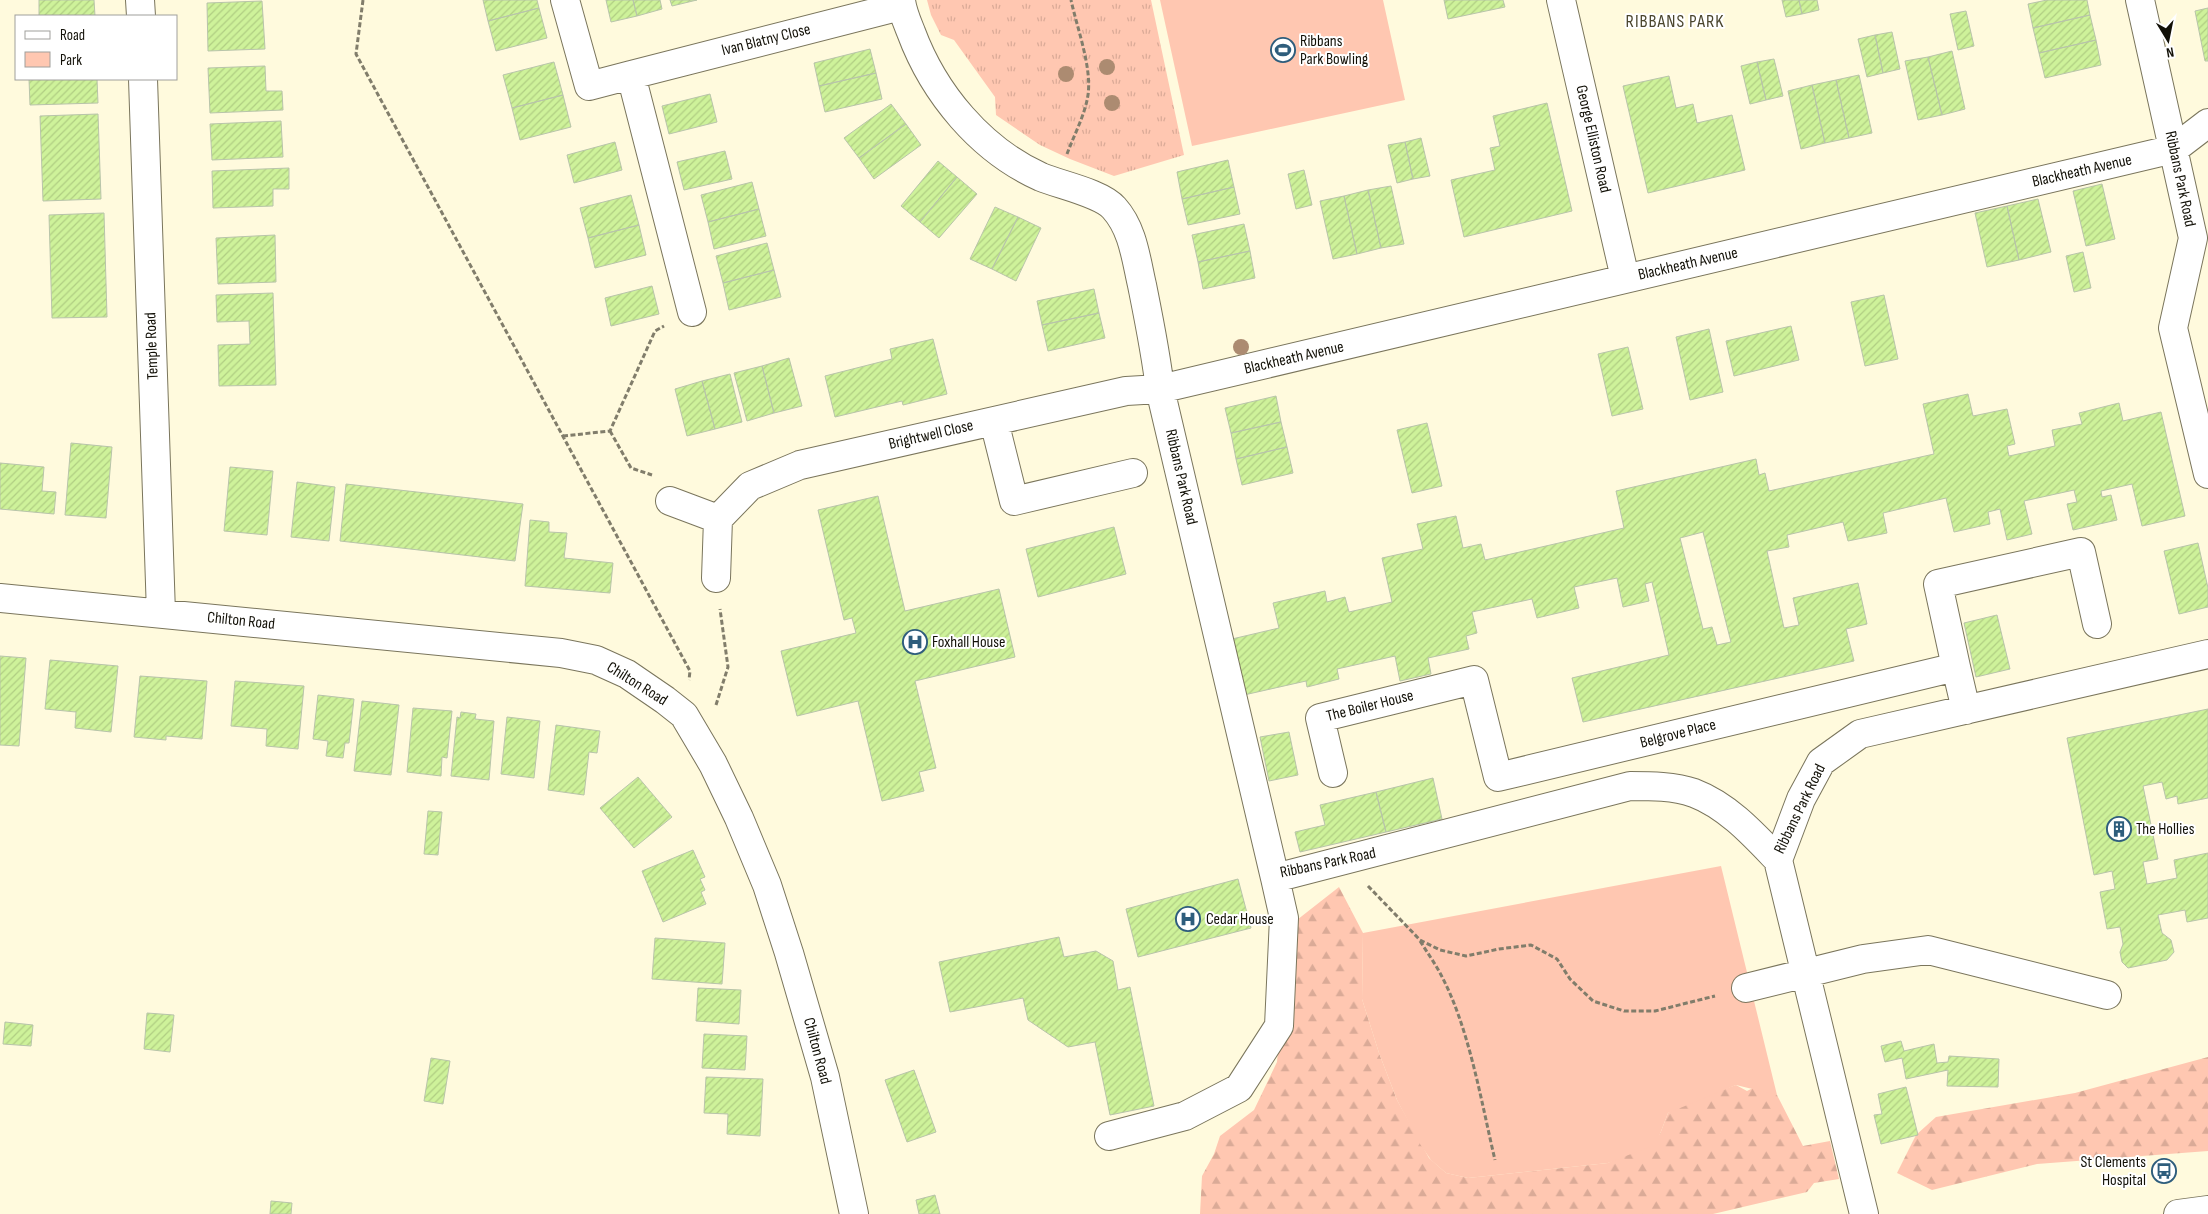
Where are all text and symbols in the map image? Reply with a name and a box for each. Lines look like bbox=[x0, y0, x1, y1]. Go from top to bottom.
district label: RIBBANS PARK bbox=[1626, 11, 1724, 32]
legend bbox=[15, 15, 178, 80]
north arrow bbox=[2143, 15, 2193, 65]
street label: Ivan Blatny Close bbox=[720, 20, 812, 60]
text: Road bbox=[60, 26, 85, 45]
place label: Ribbans Park Bowling bbox=[1300, 32, 1368, 69]
sports icon: Ribbans Park Bowling bbox=[1270, 37, 1296, 63]
text: N bbox=[2165, 43, 2175, 61]
text: Park bbox=[60, 51, 82, 70]
street label: George Elliston Road bbox=[1571, 83, 1615, 195]
street label: Ribbans Park Road bbox=[2161, 129, 2199, 229]
street label: Blackheath Avenue bbox=[2030, 150, 2134, 192]
street label: Blackheath Avenue bbox=[1636, 243, 1740, 285]
street label: Temple Road bbox=[141, 312, 163, 380]
street label: Blackheath Avenue bbox=[1242, 337, 1346, 379]
street label: Brightwell Close bbox=[887, 416, 975, 454]
street label: Ribbans Park Road bbox=[1161, 427, 1201, 527]
street label: Chilton Road bbox=[206, 608, 276, 634]
hospital icon: Foxhall House bbox=[902, 629, 928, 655]
place label: Foxhall House bbox=[932, 633, 1006, 652]
street label: Chilton Road bbox=[603, 658, 671, 710]
street label: The Boiler House bbox=[1324, 686, 1416, 726]
street label: Belgrove Place bbox=[1638, 715, 1718, 753]
street label: Ribbans Park Road bbox=[1770, 761, 1830, 857]
building icon: The Hollies bbox=[2106, 816, 2132, 842]
place label: The Hollies bbox=[2136, 820, 2195, 839]
street label: Ribbans Park Road bbox=[1278, 844, 1378, 882]
hospital icon: Cedar House bbox=[1175, 906, 1201, 932]
place label: Cedar House bbox=[1206, 910, 1274, 929]
street label: Chilton Road bbox=[799, 1016, 835, 1086]
place label: St Clements Hospital bbox=[2080, 1153, 2146, 1190]
bus stop icon: St Clements Hospital bbox=[2151, 1158, 2177, 1184]

